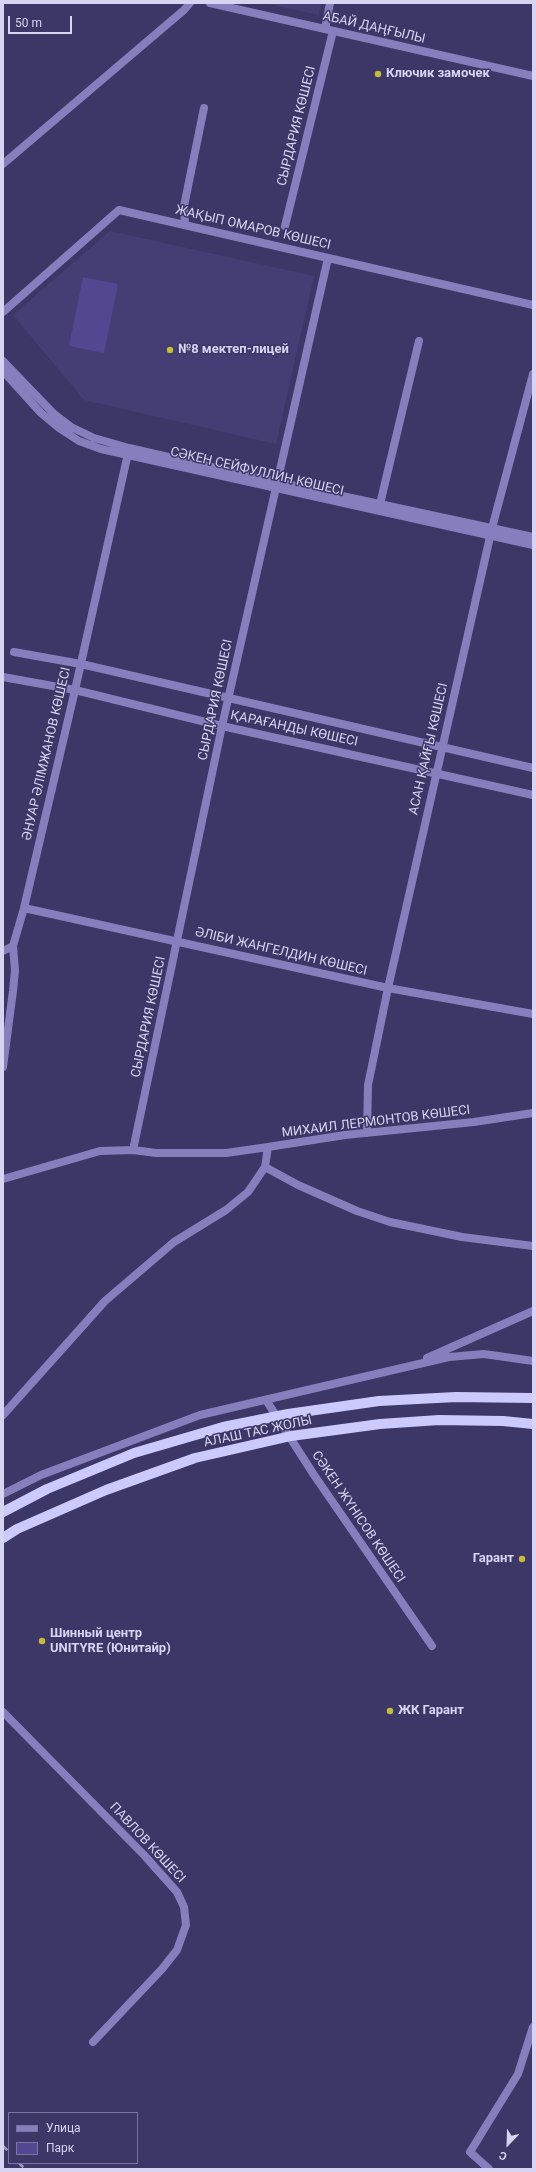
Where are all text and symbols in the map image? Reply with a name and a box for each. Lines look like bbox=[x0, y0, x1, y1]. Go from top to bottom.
scale bar bbox=[10, 8, 74, 34]
street label: АБАЙ ДАҢҒЫЛЫ bbox=[321, 9, 427, 47]
text: 50 m bbox=[15, 16, 42, 30]
street label: СЫРДАРИЯ КӨШЕСІ bbox=[275, 64, 319, 188]
place label: Ключик замочек bbox=[386, 66, 490, 82]
marker: Ключик замочек bbox=[373, 69, 383, 79]
street label: ЖАҚЫП ОМАРОВ КӨШЕСІ bbox=[174, 203, 332, 253]
place label: №8 мектеп-лицей bbox=[178, 342, 289, 358]
marker: №8 мектеп-лицей bbox=[165, 345, 175, 355]
street label: СӘКЕН СЕЙФУЛЛИН КӨШЕСІ bbox=[169, 444, 345, 500]
street label: СЫРДАРИЯ КӨШЕСІ bbox=[196, 638, 236, 762]
street label: ӘНУАР ӘЛІМЖАНОВ КӨШЕСІ bbox=[19, 666, 75, 842]
street label: АСАН ҚАЙҒЫ КӨШЕСІ bbox=[406, 681, 452, 817]
street label: ҚАРАҒАНДЫ КӨШЕСІ bbox=[229, 708, 359, 750]
street label: ӘЛІБИ ЖАНГЕЛДИН КӨШЕСІ bbox=[194, 925, 368, 979]
street label: СЫРДАРИЯ КӨШЕСІ bbox=[129, 955, 169, 1079]
street label: МИХАИЛ ЛЕРМОНТОВ КӨШЕСІ bbox=[281, 1103, 471, 1141]
street label: АЛАШ ТАС ЖОЛЫ bbox=[203, 1413, 313, 1451]
street label: СӘКЕН ЖҮНІСОВ КӨШЕСІ bbox=[308, 1448, 408, 1586]
place label: Гарант bbox=[473, 1551, 514, 1567]
marker: Гарант bbox=[517, 1554, 527, 1564]
place label: Шинный центр UNITYRE (Юнитайр) bbox=[50, 1626, 171, 1657]
marker: Шинный центр UNITYRE (Юнитайр) bbox=[37, 1636, 47, 1646]
place label: ЖК Гарант bbox=[398, 1703, 464, 1719]
marker: ЖК Гарант bbox=[385, 1706, 395, 1716]
street label: ПАВЛОВ КӨШЕСІ bbox=[106, 1800, 188, 1886]
legend bbox=[8, 2112, 138, 2164]
text: Улица bbox=[46, 2121, 81, 2135]
north arrow bbox=[488, 2124, 528, 2164]
text: Парк bbox=[46, 2141, 74, 2155]
text: С bbox=[497, 2148, 509, 2163]

